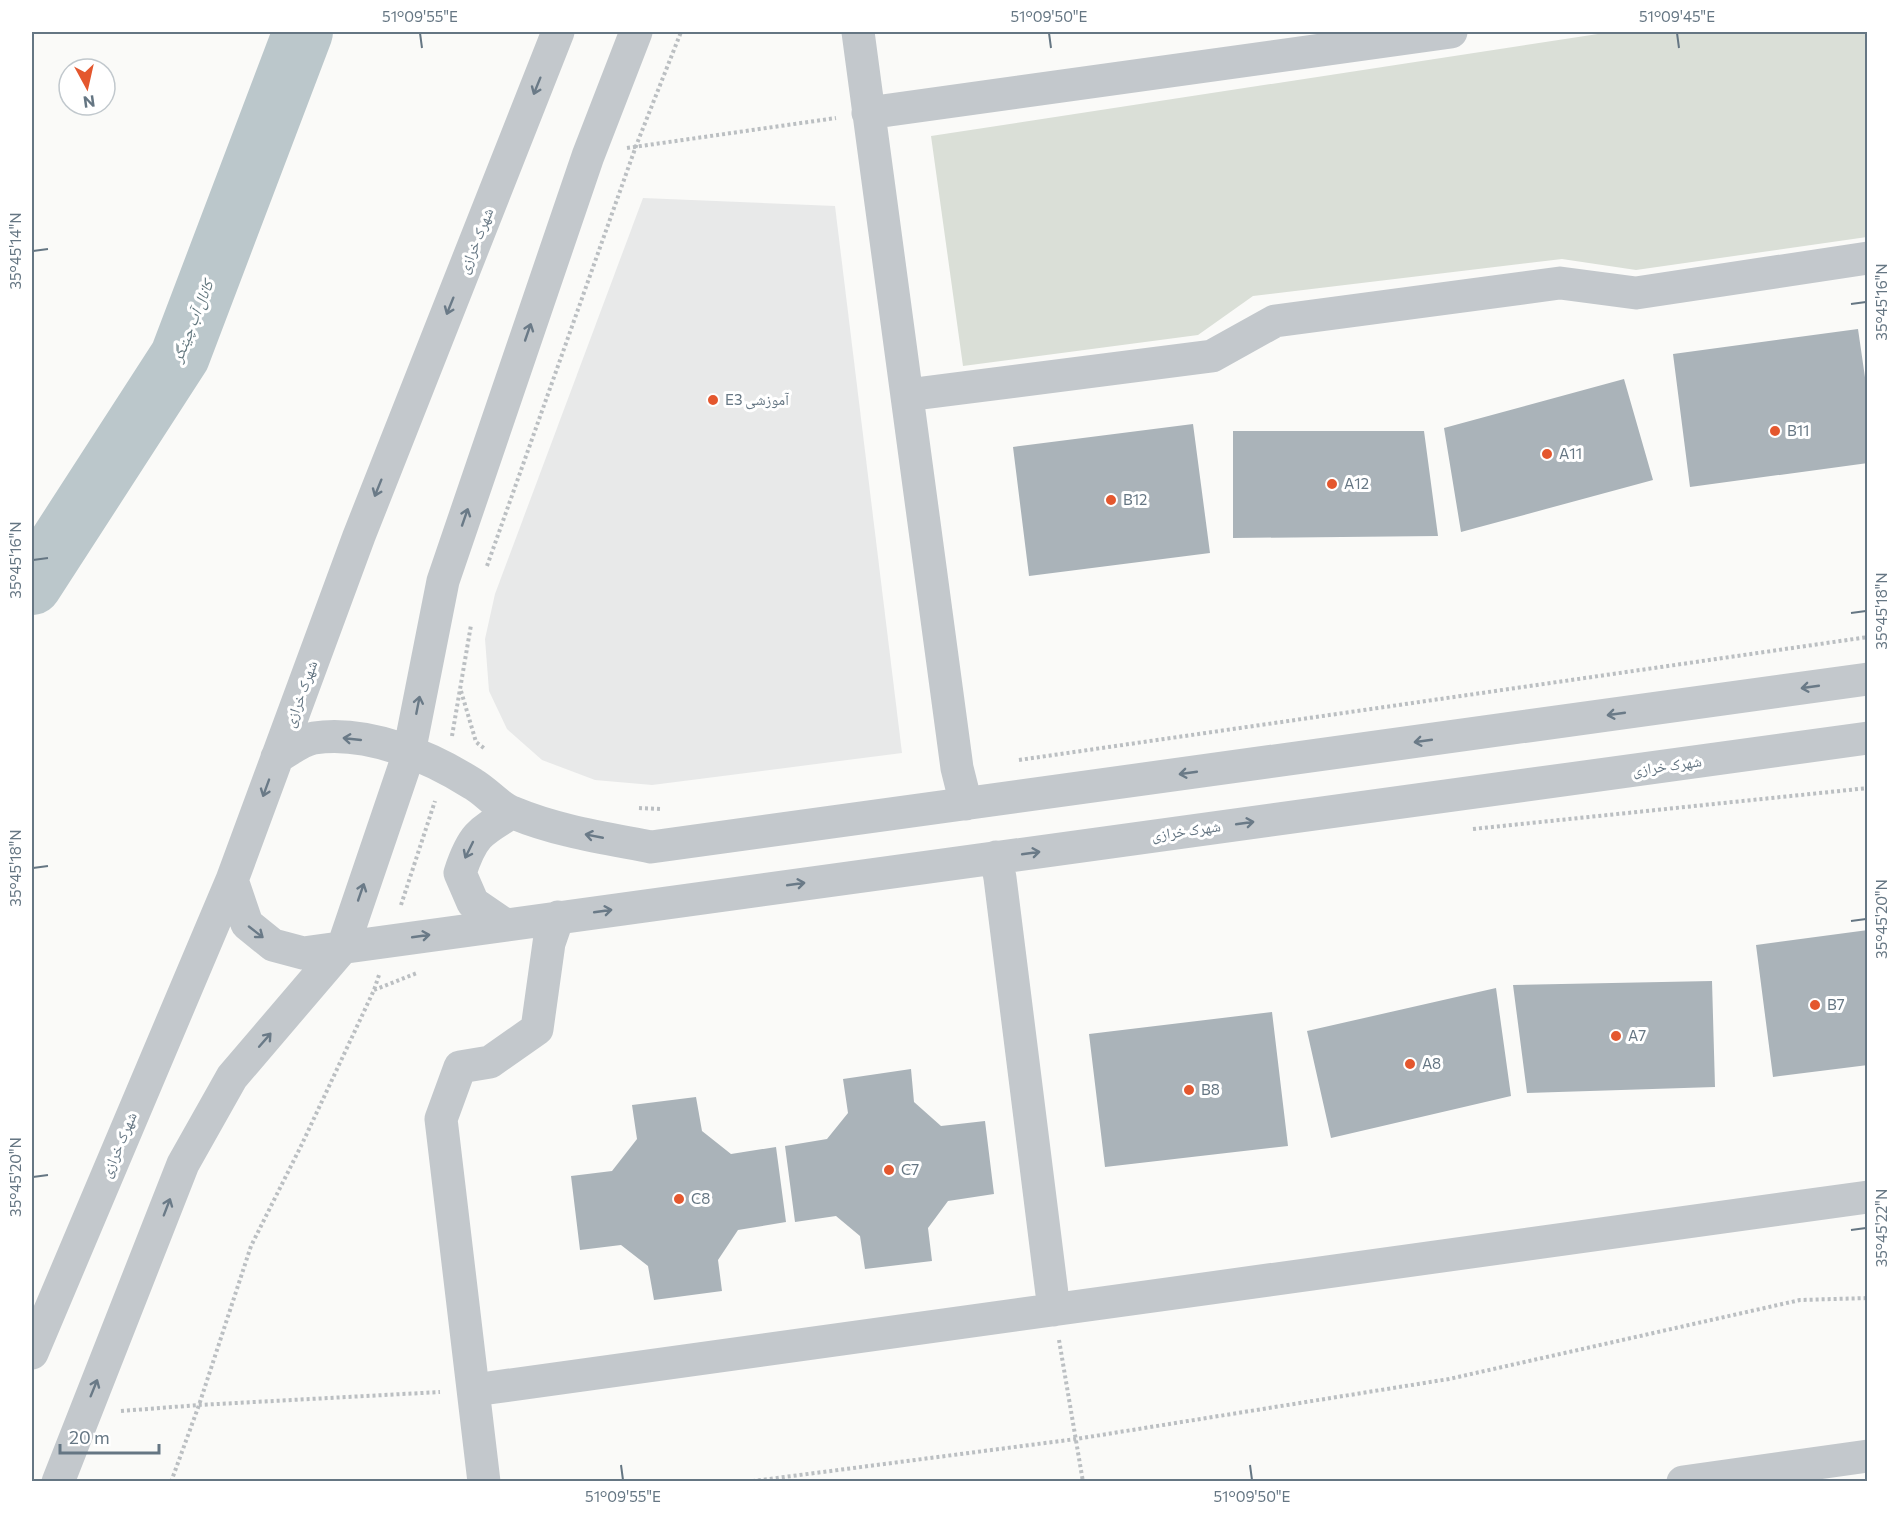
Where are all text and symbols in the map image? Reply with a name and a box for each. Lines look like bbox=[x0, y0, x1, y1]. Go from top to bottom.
text: 51°09'55"E bbox=[382, 7, 458, 25]
text: 51°09'50"E bbox=[1010, 7, 1088, 25]
text: 51°09'45"E bbox=[1639, 7, 1715, 25]
north arrow bbox=[57, 57, 117, 117]
one-way arrow bbox=[531, 76, 542, 95]
text: N bbox=[82, 92, 96, 113]
street label: شهرک خرازی bbox=[454, 205, 498, 277]
text: 35°45'14"N bbox=[6, 212, 24, 290]
text: 35°45'16"N bbox=[1872, 263, 1890, 341]
water label: کانال آب چیتگر bbox=[166, 275, 219, 366]
one-way arrow bbox=[444, 297, 455, 315]
one-way arrow bbox=[523, 323, 534, 342]
place label: E3 آموزشی bbox=[725, 390, 790, 410]
marker: E3 آموزشی bbox=[706, 393, 720, 407]
place label: B11 bbox=[1787, 421, 1810, 439]
marker: B11 bbox=[1768, 424, 1782, 438]
place label: A11 bbox=[1559, 444, 1582, 462]
marker: A11 bbox=[1540, 447, 1554, 461]
place label: A12 bbox=[1344, 474, 1369, 492]
marker: A12 bbox=[1325, 477, 1339, 491]
one-way arrow bbox=[372, 478, 383, 497]
place label: B12 bbox=[1123, 490, 1147, 508]
marker: B12 bbox=[1104, 493, 1118, 507]
one-way arrow bbox=[460, 507, 471, 526]
text: 35°45'16"N bbox=[6, 521, 24, 599]
text: 35°45'18"N bbox=[1872, 572, 1890, 650]
street label: شهرک خرازی bbox=[280, 658, 322, 730]
one-way arrow bbox=[1800, 682, 1820, 693]
one-way arrow bbox=[413, 696, 424, 716]
one-way arrow bbox=[1607, 708, 1627, 719]
one-way arrow bbox=[343, 733, 363, 744]
one-way arrow bbox=[1414, 735, 1434, 746]
street label: شهرک خرازی bbox=[1631, 751, 1703, 781]
one-way arrow bbox=[1179, 768, 1199, 779]
one-way arrow bbox=[259, 779, 270, 797]
street label: شهرک خرازی bbox=[1150, 816, 1222, 846]
one-way arrow bbox=[1235, 818, 1255, 829]
text: 35°45'18"N bbox=[6, 829, 24, 907]
one-way arrow bbox=[585, 829, 604, 841]
one-way arrow bbox=[463, 841, 475, 859]
one-way arrow bbox=[1021, 847, 1041, 858]
one-way arrow bbox=[786, 879, 806, 890]
text: 35°45'20"N bbox=[1872, 879, 1890, 959]
one-way arrow bbox=[357, 883, 368, 902]
one-way arrow bbox=[593, 905, 613, 916]
one-way arrow bbox=[248, 925, 264, 938]
one-way arrow bbox=[411, 930, 431, 941]
place label: B7 bbox=[1827, 995, 1845, 1013]
marker: B7 bbox=[1808, 998, 1822, 1012]
place label: A7 bbox=[1628, 1026, 1646, 1044]
marker: A7 bbox=[1609, 1029, 1623, 1043]
one-way arrow bbox=[258, 1033, 272, 1048]
place label: A8 bbox=[1422, 1054, 1441, 1072]
marker: A8 bbox=[1403, 1057, 1417, 1071]
place label: B8 bbox=[1201, 1080, 1220, 1098]
marker: B8 bbox=[1182, 1083, 1196, 1097]
street label: شهرک خرازی bbox=[96, 1109, 142, 1181]
text: 35°45'20"N bbox=[6, 1137, 24, 1217]
place label: C7 bbox=[901, 1160, 919, 1178]
marker: C7 bbox=[882, 1163, 896, 1177]
place label: C8 bbox=[691, 1189, 710, 1207]
text: 35°45'22"N bbox=[1872, 1189, 1890, 1267]
marker: C8 bbox=[672, 1192, 686, 1206]
one-way arrow bbox=[162, 1198, 173, 1217]
one-way arrow bbox=[89, 1379, 100, 1397]
scale bar bbox=[60, 1417, 159, 1455]
text: 20 m bbox=[69, 1426, 110, 1448]
text: 51°09'55"E bbox=[585, 1487, 661, 1505]
text: 51°09'50"E bbox=[1213, 1487, 1291, 1505]

